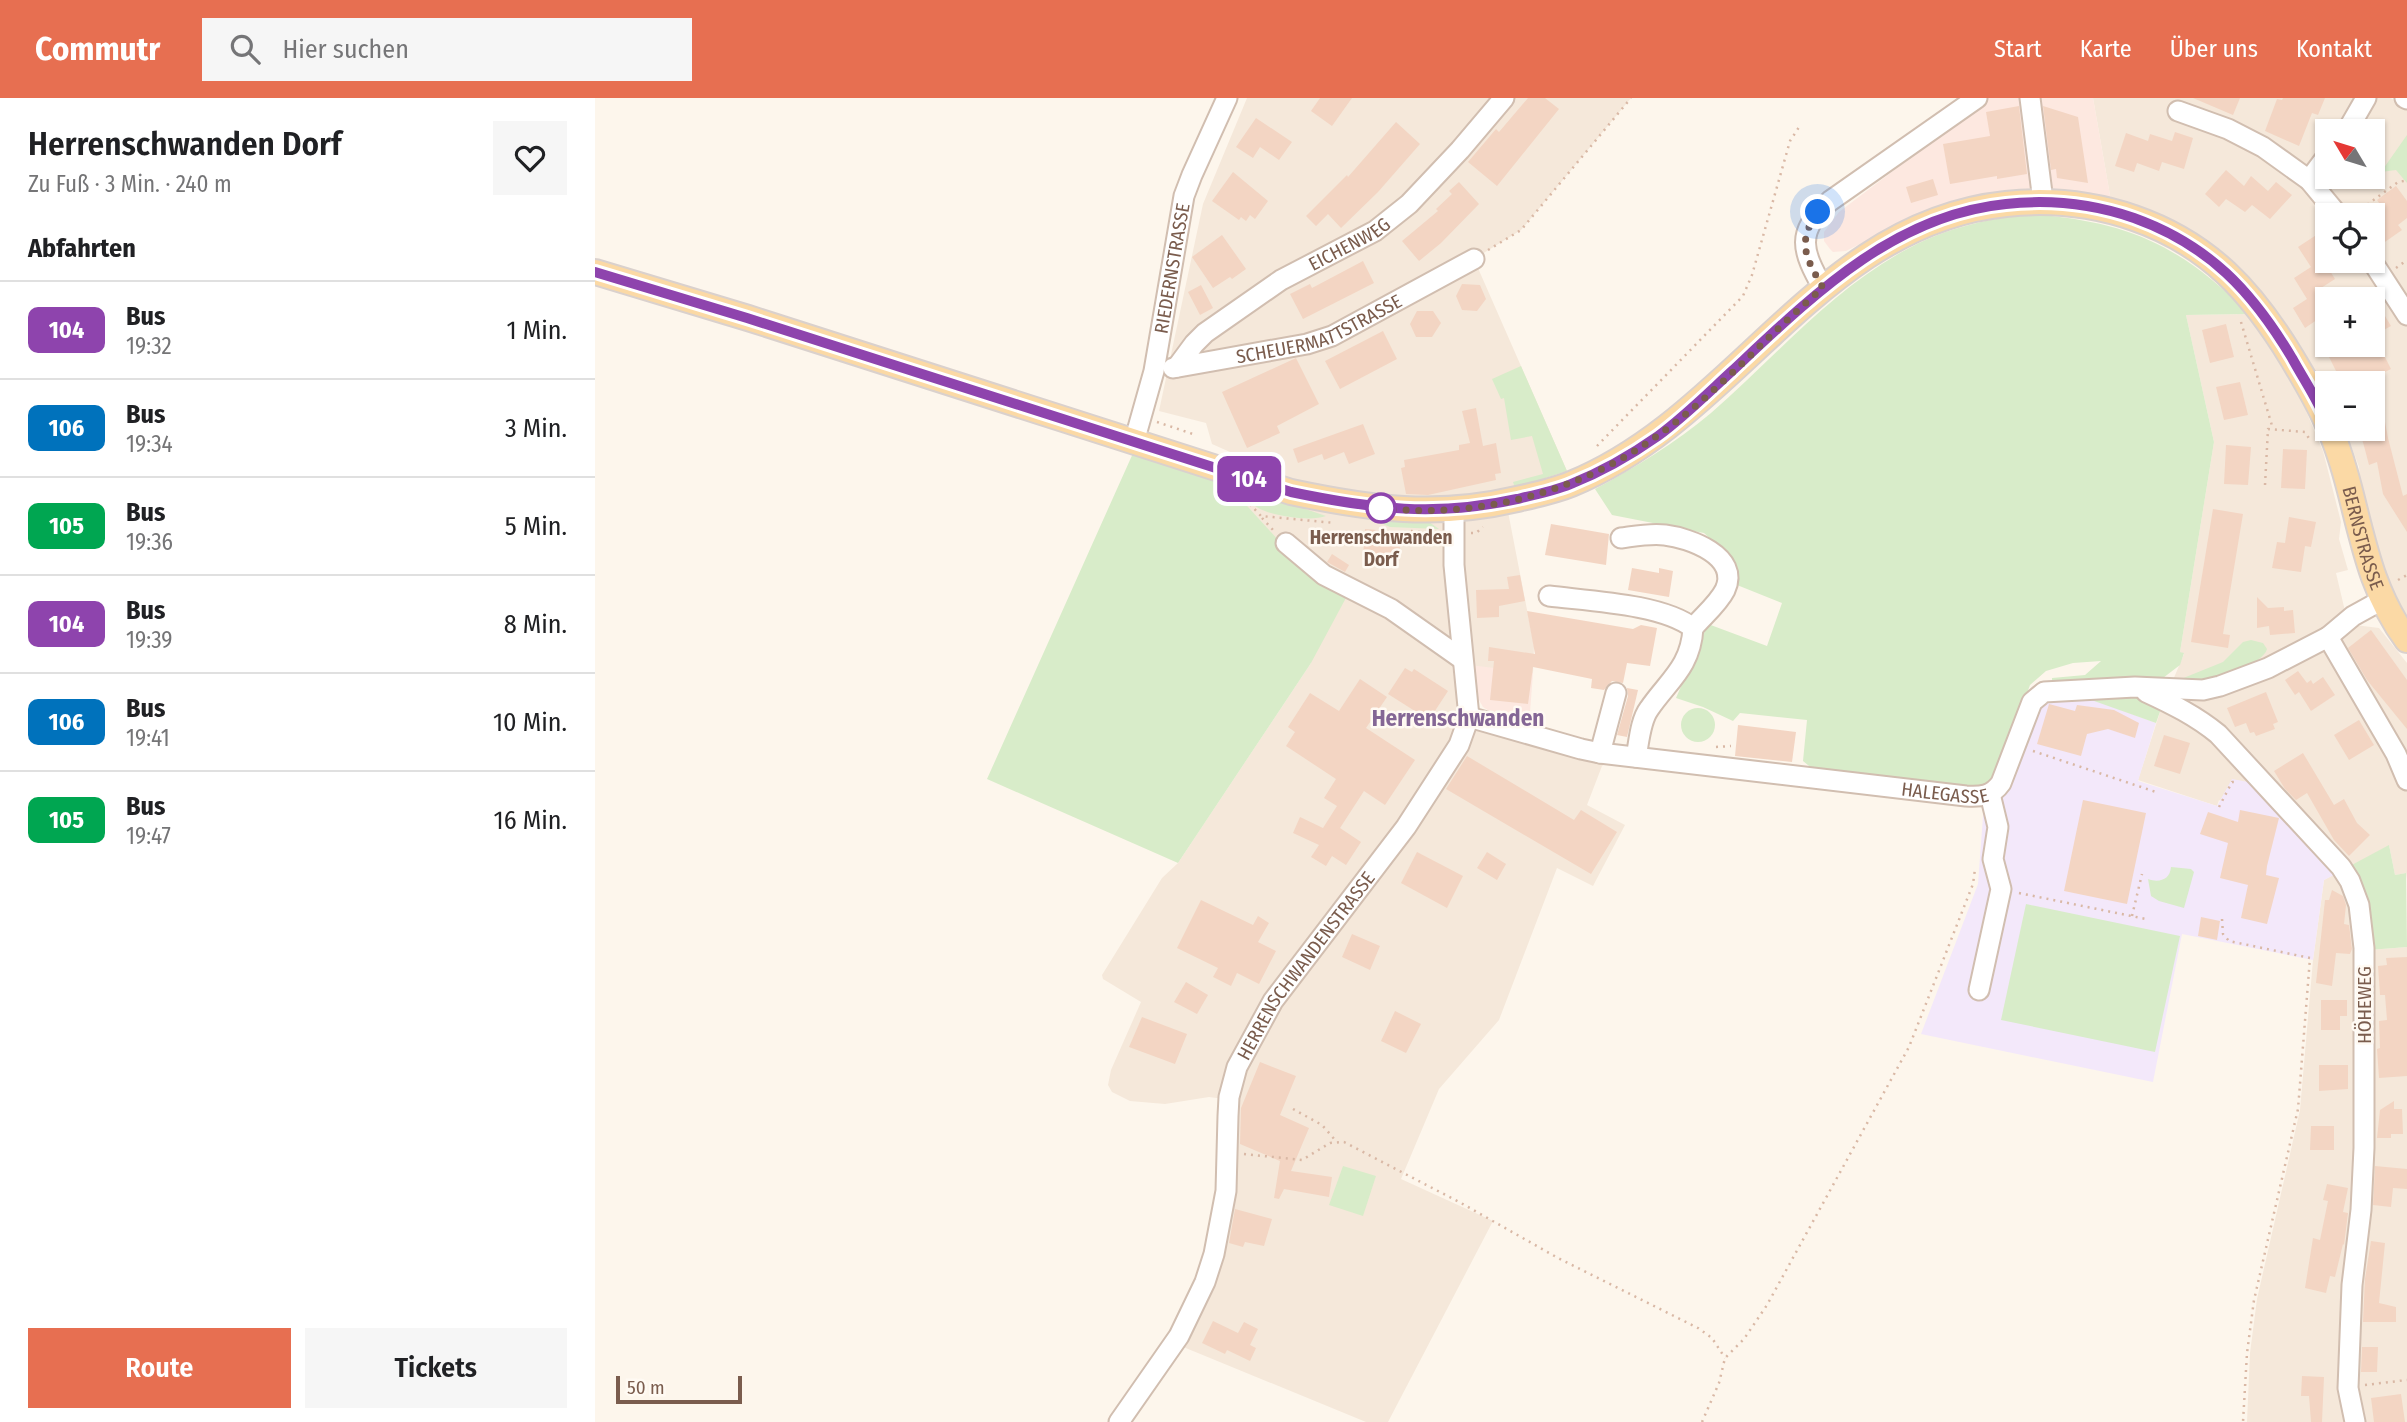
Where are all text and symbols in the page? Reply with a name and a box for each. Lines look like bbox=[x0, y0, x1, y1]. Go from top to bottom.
search box bbox=[202, 18, 692, 81]
text: Commutr bbox=[35, 29, 160, 69]
icon: search bbox=[226, 30, 264, 68]
text: Hier suchen bbox=[282, 34, 409, 65]
text: Start bbox=[1994, 35, 2042, 63]
text: Karte bbox=[2080, 35, 2132, 63]
text: Über uns bbox=[2170, 35, 2258, 63]
text: Kontakt bbox=[2296, 35, 2372, 63]
north arrow bbox=[2315, 119, 2385, 189]
map controls bbox=[2315, 119, 2385, 441]
button: heart bbox=[493, 121, 567, 195]
text: Herrenschwanden Dorf bbox=[28, 124, 342, 164]
text: Zu Fuß · 3 Min. · 240 m bbox=[28, 170, 232, 198]
your location bbox=[1800, 194, 1835, 229]
street label: RIEDERNSTRASSE bbox=[1149, 201, 1194, 335]
button: locate bbox=[2315, 203, 2385, 273]
street label: EICHENWEG bbox=[1305, 212, 1395, 275]
text: Abfahrten bbox=[28, 233, 136, 264]
button: + bbox=[2315, 287, 2385, 357]
street label: SCHEUERMATTSTRASSE bbox=[1234, 289, 1406, 368]
text: Bus bbox=[126, 301, 165, 332]
text: 1 Min. bbox=[506, 315, 567, 346]
text: 104 bbox=[49, 316, 84, 344]
text: 19:32 bbox=[126, 332, 172, 360]
button: − bbox=[2315, 371, 2385, 441]
text: Bus bbox=[126, 399, 165, 430]
text: 3 Min. bbox=[505, 413, 567, 444]
text: 106 bbox=[49, 414, 84, 442]
text: 19:34 bbox=[126, 430, 173, 458]
line badge: 104 bbox=[1209, 456, 1289, 502]
text: 104 bbox=[1231, 465, 1267, 493]
street label: BERNSTRASSE bbox=[2338, 484, 2389, 593]
marker: Herrenschwanden Dorf bbox=[1366, 493, 1396, 523]
text: Bus bbox=[126, 497, 165, 528]
text: 5 Min. bbox=[505, 511, 567, 542]
text: 105 bbox=[49, 512, 84, 540]
place label: Herrenschwanden Dorf bbox=[1310, 526, 1452, 571]
text: 19:36 bbox=[126, 528, 173, 556]
text: Bus bbox=[126, 595, 165, 626]
text: 8 Min. bbox=[504, 609, 567, 640]
text: 104 bbox=[49, 610, 84, 638]
text: 19:39 bbox=[126, 626, 173, 654]
text: Bus bbox=[126, 693, 165, 724]
district label: Herrenschwanden bbox=[1372, 704, 1544, 732]
text: 10 Min. bbox=[493, 707, 567, 738]
text: 106 bbox=[49, 708, 84, 736]
text: 19:41 bbox=[126, 724, 170, 752]
street label: HALEGASSE bbox=[1900, 777, 1991, 808]
text: Bus bbox=[126, 791, 165, 822]
text: 16 Min. bbox=[494, 805, 567, 836]
text: 105 bbox=[49, 806, 84, 834]
text: 19:47 bbox=[126, 822, 171, 850]
street label: HERRENSCHWANDENSTRASSE bbox=[1232, 867, 1379, 1064]
street label: HÖHEWEG bbox=[2353, 966, 2376, 1044]
button: Route bbox=[28, 1328, 291, 1408]
button: Tickets bbox=[305, 1328, 567, 1408]
scale bar bbox=[616, 1373, 742, 1405]
text: 50 m bbox=[627, 1376, 665, 1399]

